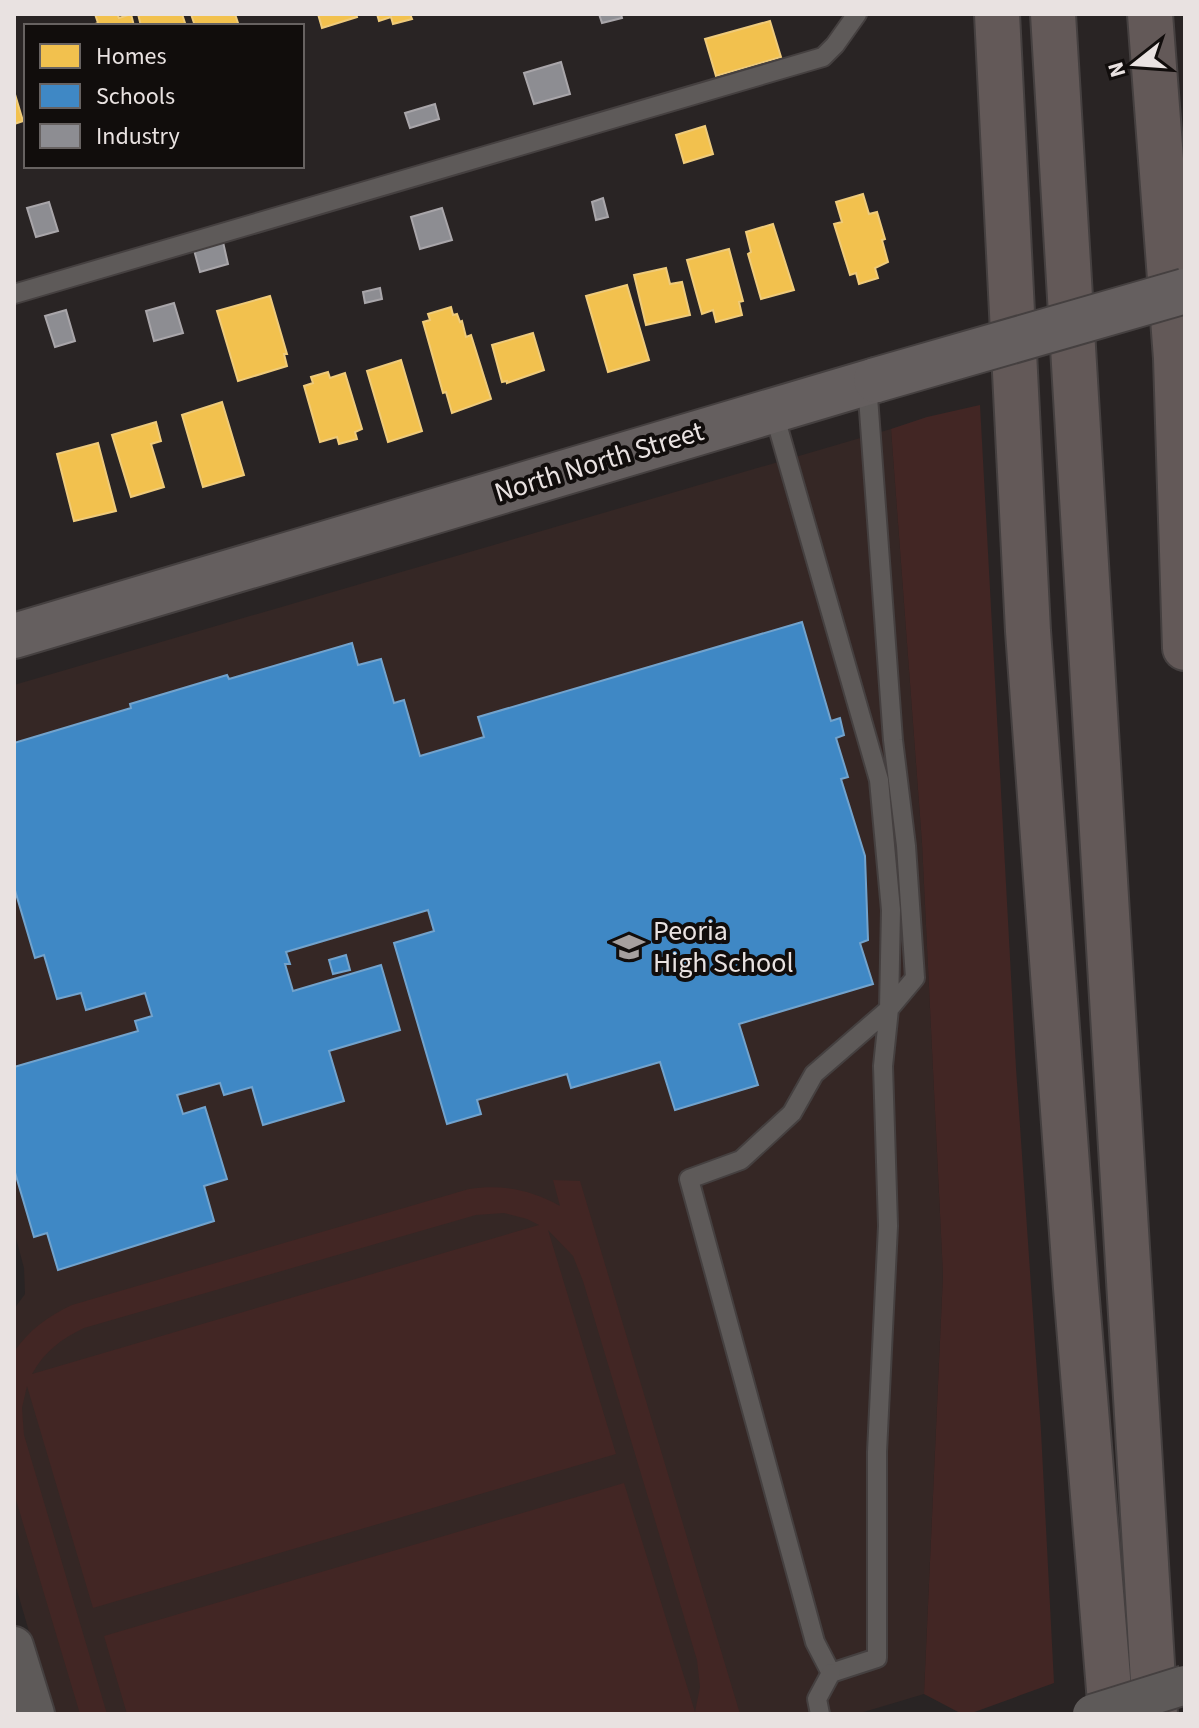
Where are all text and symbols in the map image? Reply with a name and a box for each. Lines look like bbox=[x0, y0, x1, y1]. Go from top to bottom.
legend bbox=[24, 24, 304, 168]
north arrow bbox=[1095, 24, 1175, 104]
text: Homes bbox=[96, 39, 167, 74]
text: N bbox=[1099, 58, 1134, 81]
text: Schools bbox=[96, 79, 175, 114]
text: Industry bbox=[96, 119, 180, 154]
street label: North North Street bbox=[490, 411, 709, 513]
place label: Peoria High School bbox=[653, 911, 794, 983]
school or university icon: Peoria High School bbox=[612, 930, 646, 964]

